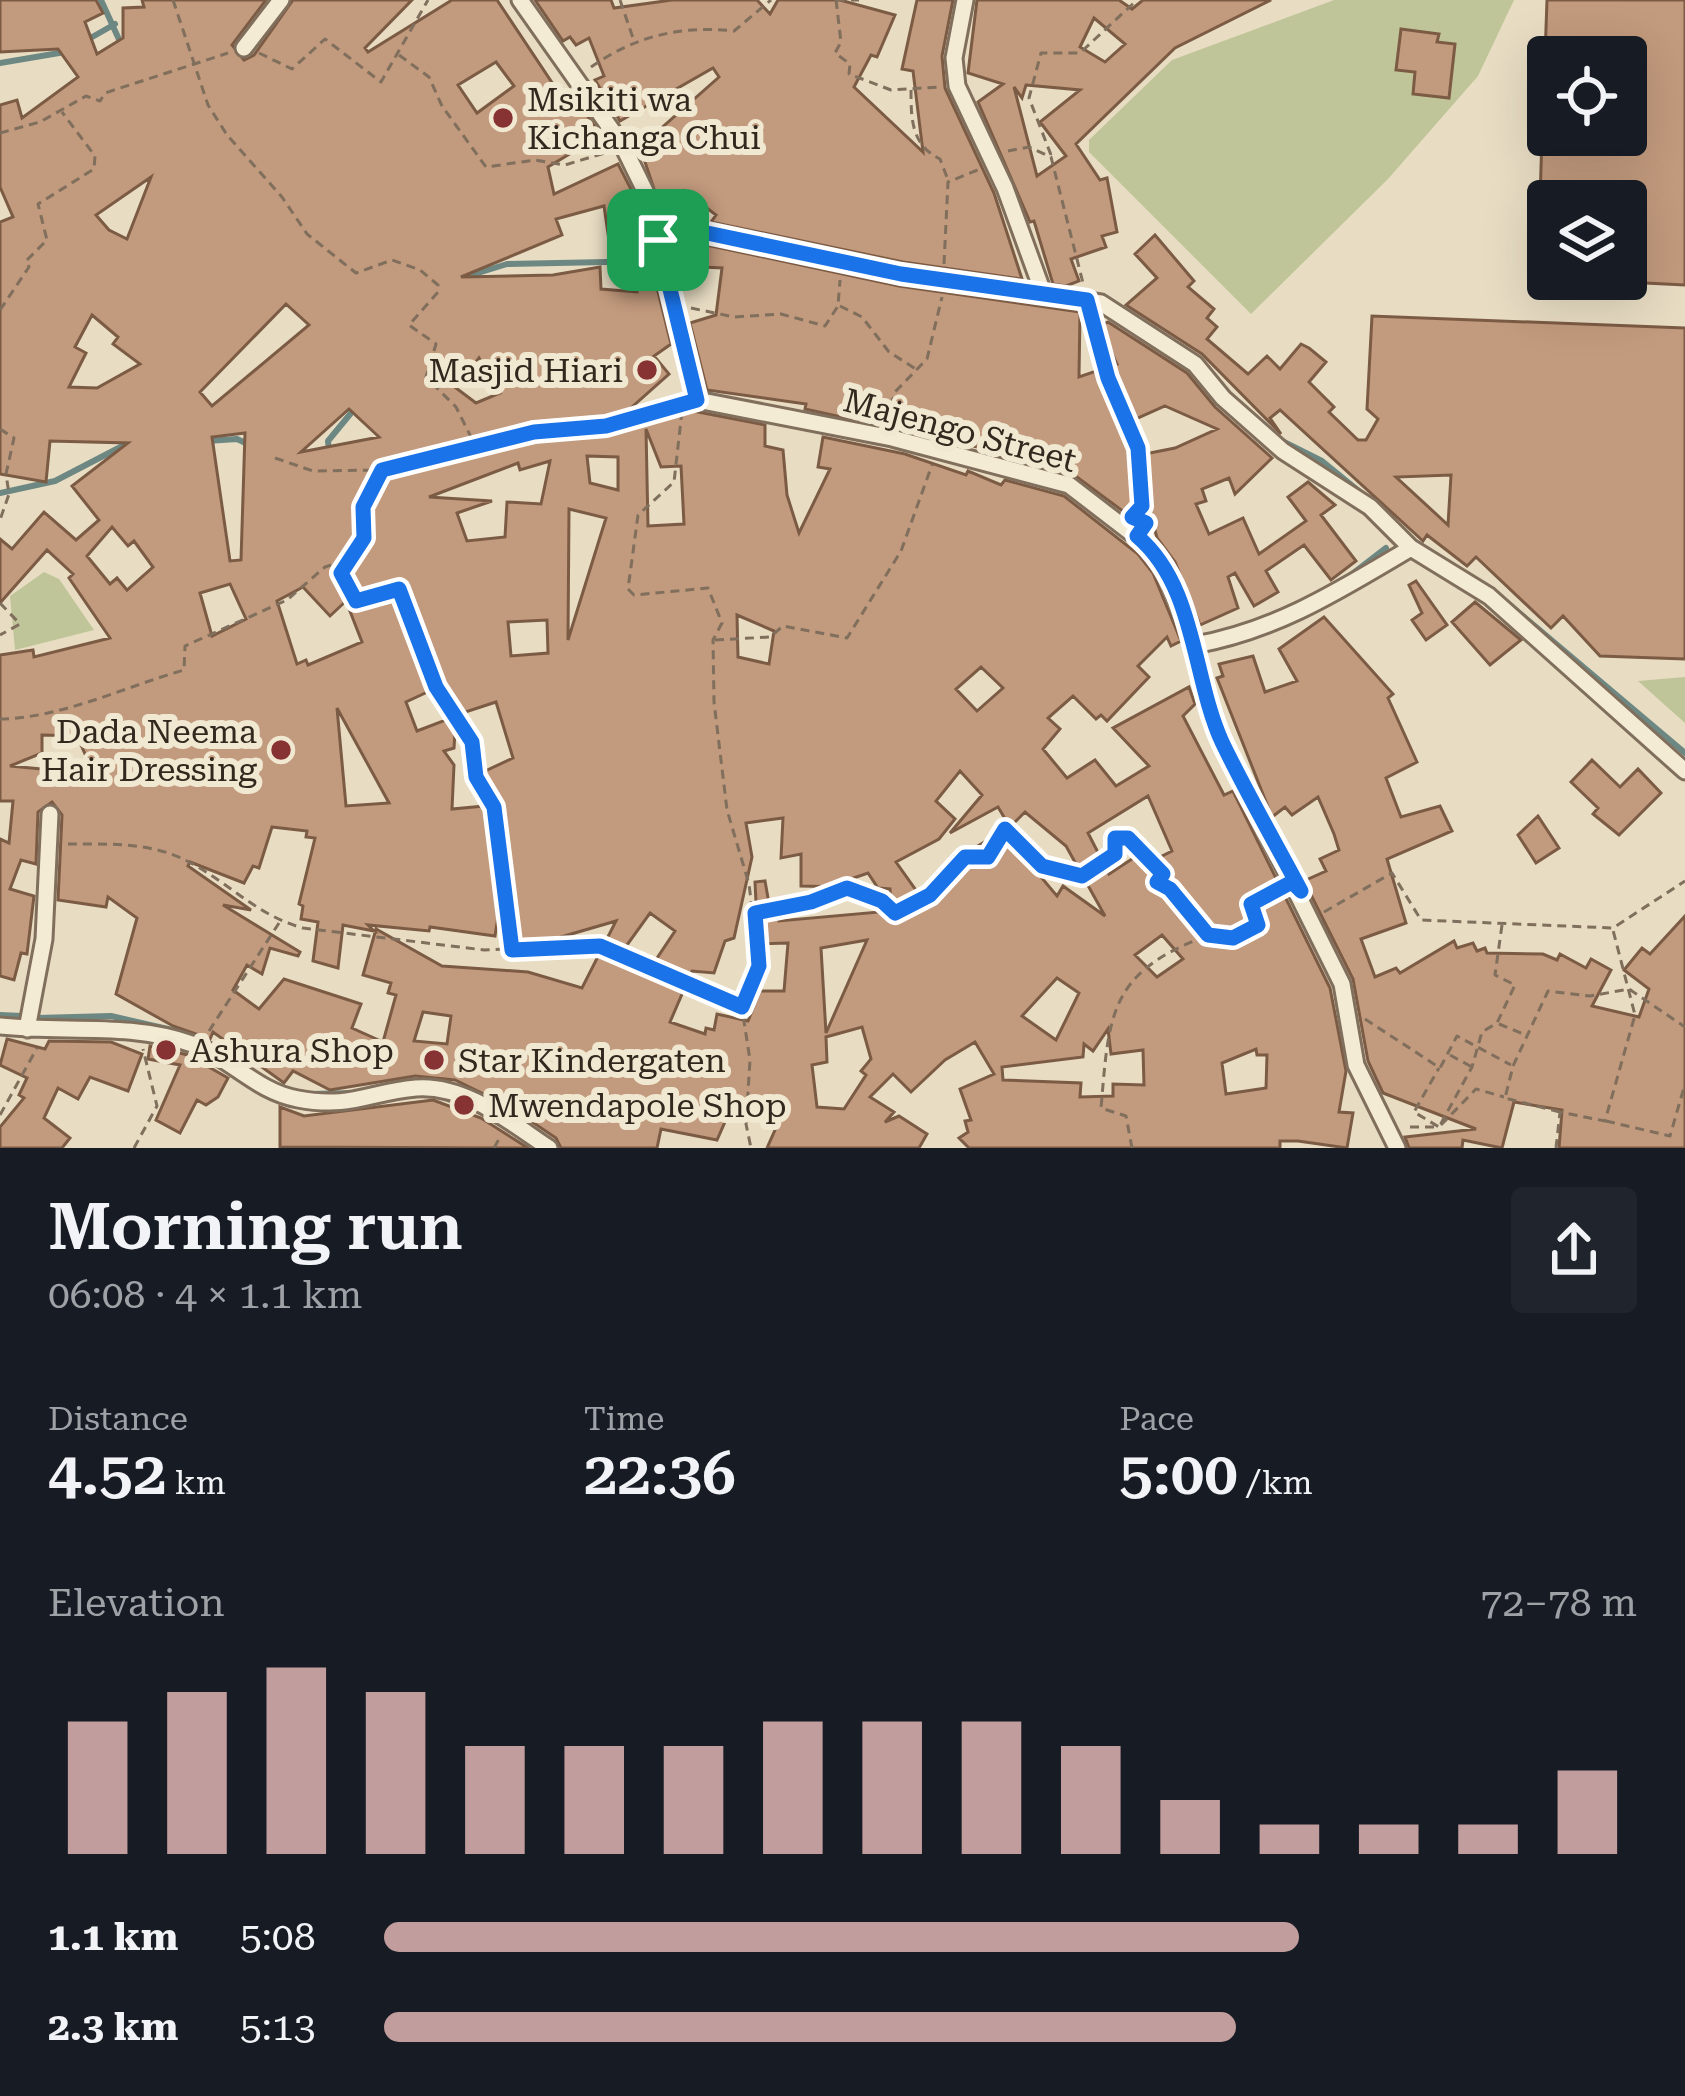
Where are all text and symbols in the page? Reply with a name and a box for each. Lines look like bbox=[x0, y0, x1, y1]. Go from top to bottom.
map controls bbox=[1527, 36, 1647, 300]
button: locate bbox=[1527, 36, 1647, 156]
place label: Msikiti wa Kichanga Chui bbox=[527, 80, 761, 157]
marker: Msikiti wa Kichanga Chui bbox=[490, 105, 516, 131]
button: layers bbox=[1527, 180, 1647, 300]
pin bbox=[607, 189, 709, 291]
icon: arrive bbox=[625, 207, 691, 273]
place label: Masjid Hiari bbox=[428, 351, 623, 390]
marker: Masjid Hiari bbox=[634, 357, 660, 383]
street label: Majengo Street bbox=[839, 380, 1081, 480]
place label: Dada Neema Hair Dressing bbox=[41, 712, 257, 789]
marker: Dada Neema Hair Dressing bbox=[268, 737, 294, 763]
place label: Ashura Shop bbox=[190, 1031, 394, 1070]
marker: Ashura Shop bbox=[153, 1037, 179, 1063]
place label: Star Kindergaten bbox=[458, 1041, 726, 1080]
marker: Star Kindergaten bbox=[421, 1047, 447, 1073]
place label: Mwendapole Shop bbox=[488, 1086, 787, 1125]
marker: Mwendapole Shop bbox=[451, 1092, 477, 1118]
button: share bbox=[1511, 1187, 1637, 1313]
text: Morning run bbox=[48, 1188, 463, 1265]
text: 06:08 · 4 × 1.1 km bbox=[48, 1272, 362, 1318]
text: Distance bbox=[48, 1399, 188, 1438]
text: Time bbox=[584, 1399, 664, 1438]
text: Pace bbox=[1119, 1399, 1194, 1438]
text: 4.52 bbox=[48, 1438, 167, 1509]
text: 22:36 bbox=[584, 1438, 736, 1509]
text: 5:00 bbox=[1119, 1438, 1238, 1509]
text: km bbox=[167, 1463, 226, 1502]
text: /km bbox=[1238, 1463, 1313, 1502]
text: Elevation bbox=[48, 1580, 225, 1626]
text: 72–78 m bbox=[1481, 1580, 1637, 1626]
text: 1.1 km bbox=[48, 1914, 178, 1960]
text: 5:08 bbox=[240, 1914, 316, 1960]
text: 2.3 km bbox=[48, 2004, 178, 2050]
text: 5:13 bbox=[240, 2004, 316, 2050]

